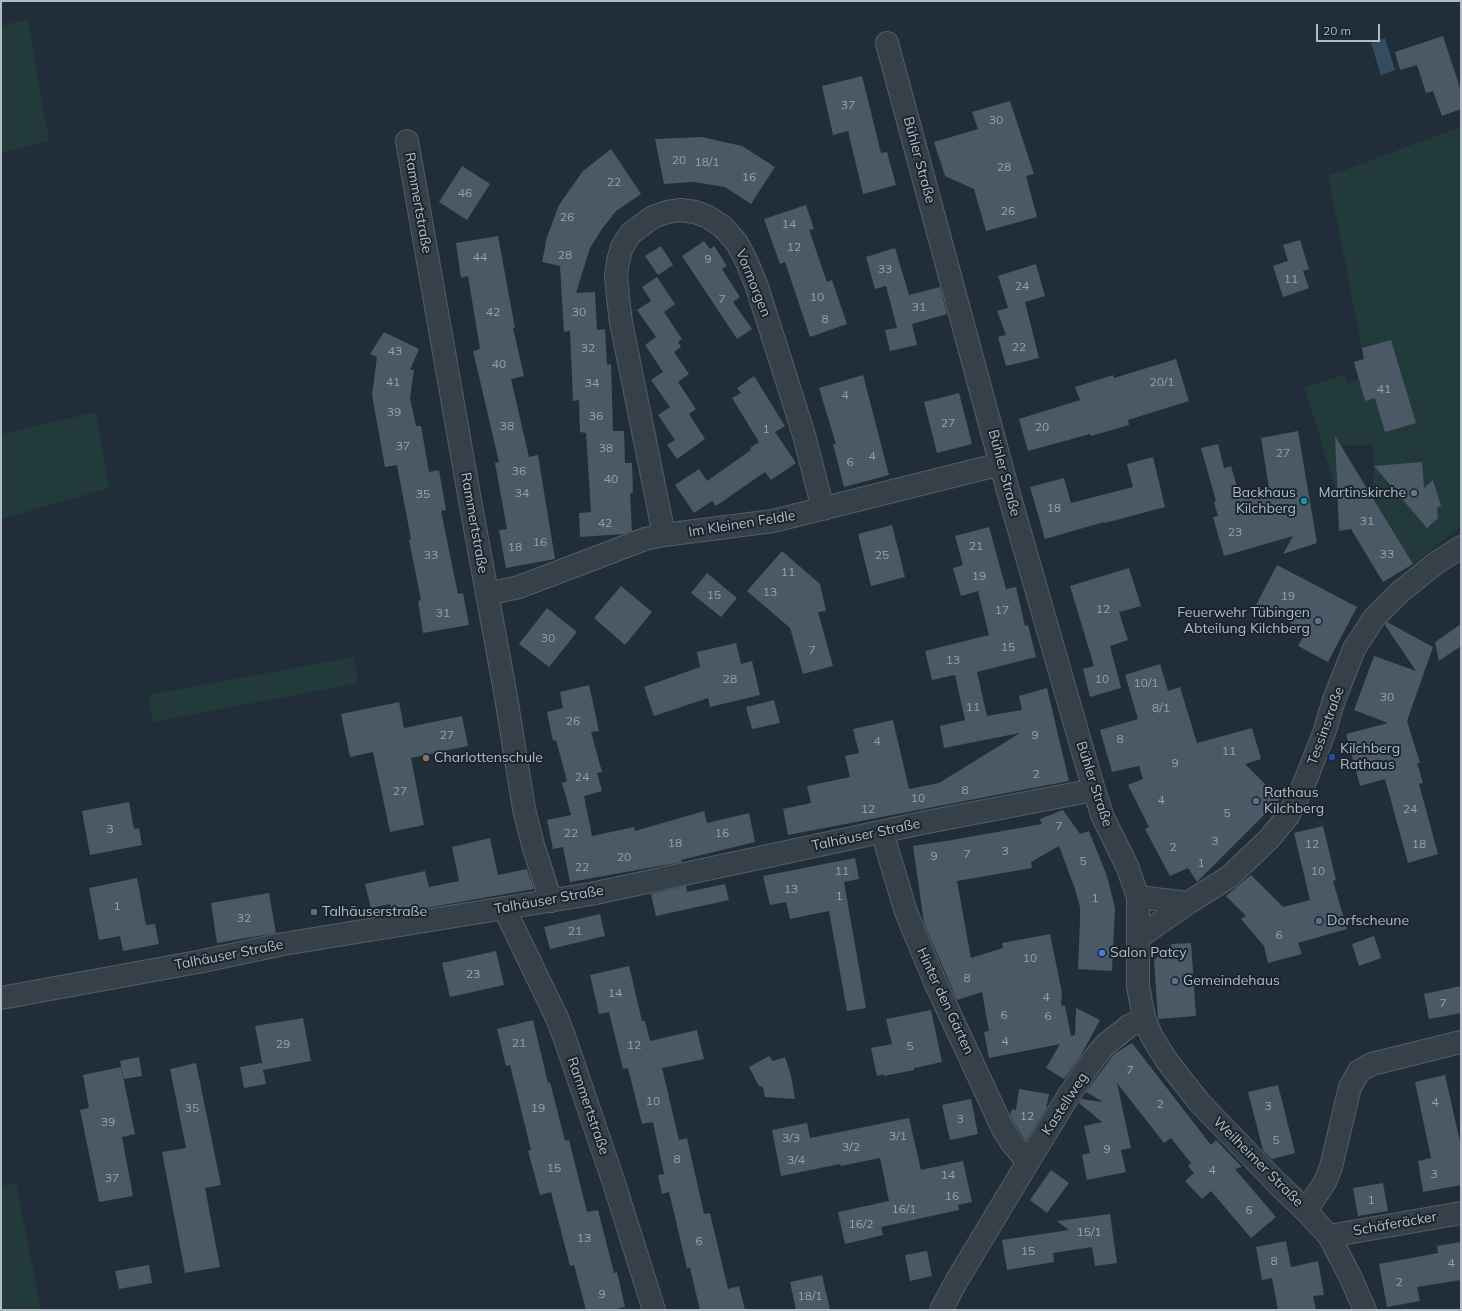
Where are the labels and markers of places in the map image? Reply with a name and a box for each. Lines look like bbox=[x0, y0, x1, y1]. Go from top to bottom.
place label: Backhaus Kilchberg bbox=[1232, 485, 1296, 518]
place label: Martinskirche bbox=[1318, 485, 1406, 501]
marker: Martinskirche bbox=[1409, 488, 1419, 498]
marker: Backhaus Kilchberg bbox=[1299, 496, 1309, 506]
place label: Feuerwehr Tübingen Abteilung Kilchberg bbox=[1177, 605, 1310, 638]
marker: Feuerwehr Tübingen Abteilung Kilchberg bbox=[1313, 616, 1323, 626]
place label: Kilchberg Rathaus bbox=[1340, 741, 1400, 774]
place label: Charlottenschule bbox=[434, 750, 543, 766]
marker: Kilchberg Rathaus bbox=[1327, 752, 1337, 762]
marker: Charlottenschule bbox=[421, 753, 431, 763]
place label: Rathaus Kilchberg bbox=[1264, 785, 1324, 818]
marker: Rathaus Kilchberg bbox=[1251, 796, 1261, 806]
place label: Talhäuserstraße bbox=[322, 904, 427, 920]
marker: Talhäuserstraße bbox=[309, 907, 319, 917]
place label: Dorfscheune bbox=[1327, 913, 1409, 929]
marker: Dorfscheune bbox=[1314, 916, 1324, 926]
place label: Salon Patcy bbox=[1110, 945, 1187, 961]
marker: Salon Patcy bbox=[1097, 948, 1107, 958]
place label: Gemeindehaus bbox=[1183, 973, 1280, 989]
marker: Gemeindehaus bbox=[1170, 976, 1180, 986]

